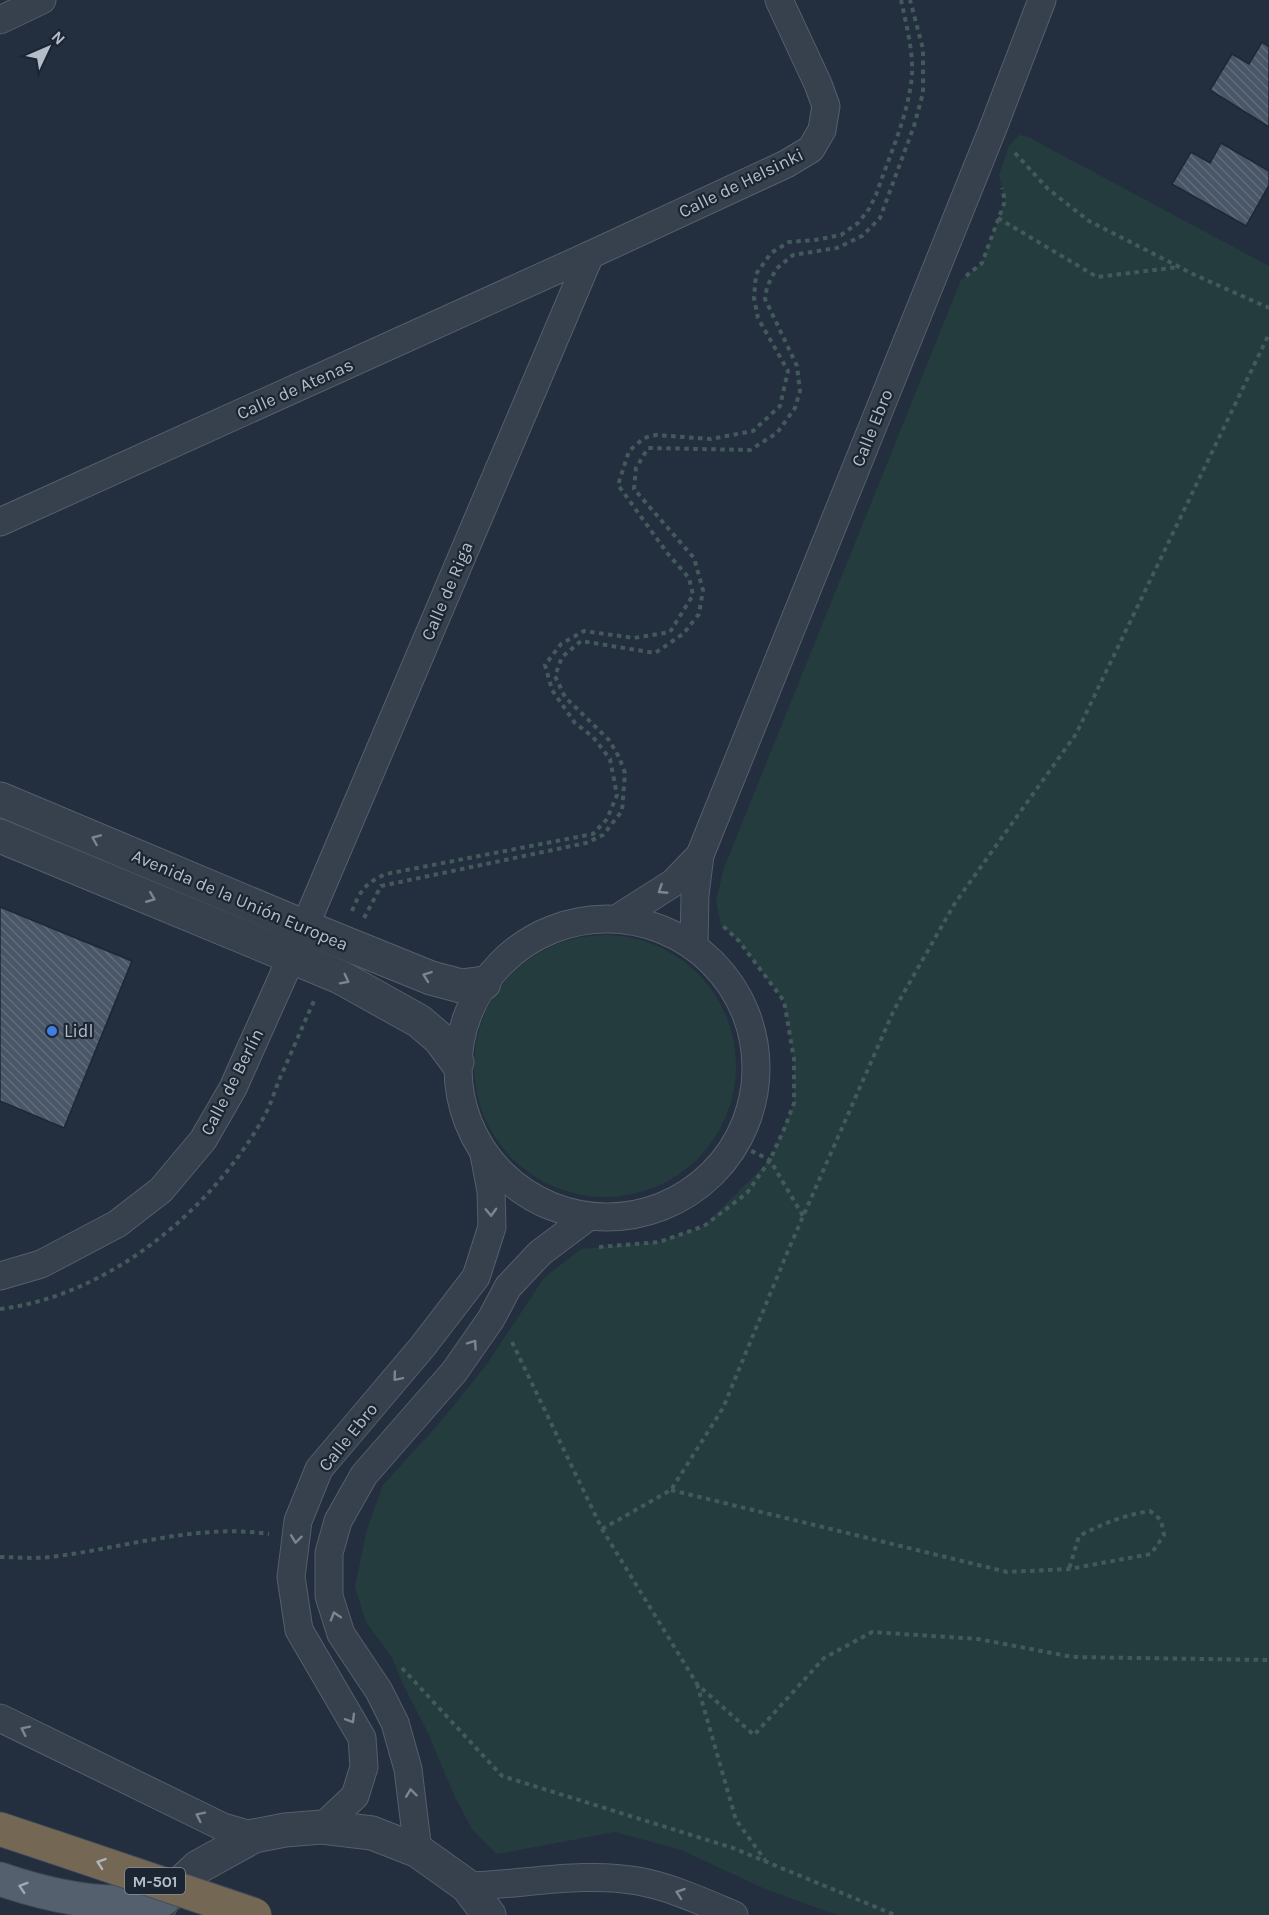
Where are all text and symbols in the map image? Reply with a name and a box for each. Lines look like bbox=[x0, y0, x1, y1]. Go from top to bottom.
north arrow bbox=[18, 18, 78, 78]
text: N bbox=[48, 27, 69, 49]
street label: Calle de Helsinki bbox=[675, 143, 807, 223]
street label: Calle de Atenas bbox=[233, 353, 357, 425]
street label: Calle Ebro bbox=[847, 386, 897, 470]
street label: Calle de Riga bbox=[416, 538, 478, 644]
one-way arrow bbox=[91, 834, 102, 846]
street label: Avenida de la Unión Europea bbox=[129, 844, 351, 956]
one-way arrow bbox=[658, 883, 668, 895]
one-way arrow bbox=[145, 891, 156, 903]
one-way arrow bbox=[423, 971, 433, 984]
one-way arrow bbox=[339, 973, 350, 985]
place label: Lidl bbox=[64, 1020, 93, 1042]
marker: Lidl bbox=[45, 1024, 59, 1038]
street label: Calle de Berlín bbox=[196, 1025, 268, 1139]
one-way arrow bbox=[485, 1207, 498, 1216]
one-way arrow bbox=[466, 1339, 477, 1350]
one-way arrow bbox=[393, 1370, 404, 1381]
street label: Calle Ebro bbox=[314, 1398, 382, 1476]
one-way arrow bbox=[290, 1535, 303, 1544]
one-way arrow bbox=[330, 1611, 342, 1622]
one-way arrow bbox=[343, 1713, 355, 1723]
one-way arrow bbox=[20, 1725, 31, 1737]
one-way arrow bbox=[405, 1788, 418, 1797]
one-way arrow bbox=[195, 1811, 206, 1823]
one-way arrow bbox=[96, 1857, 106, 1870]
road number: M-501 bbox=[125, 1868, 185, 1894]
one-way arrow bbox=[18, 1881, 29, 1894]
one-way arrow bbox=[675, 1888, 686, 1901]

